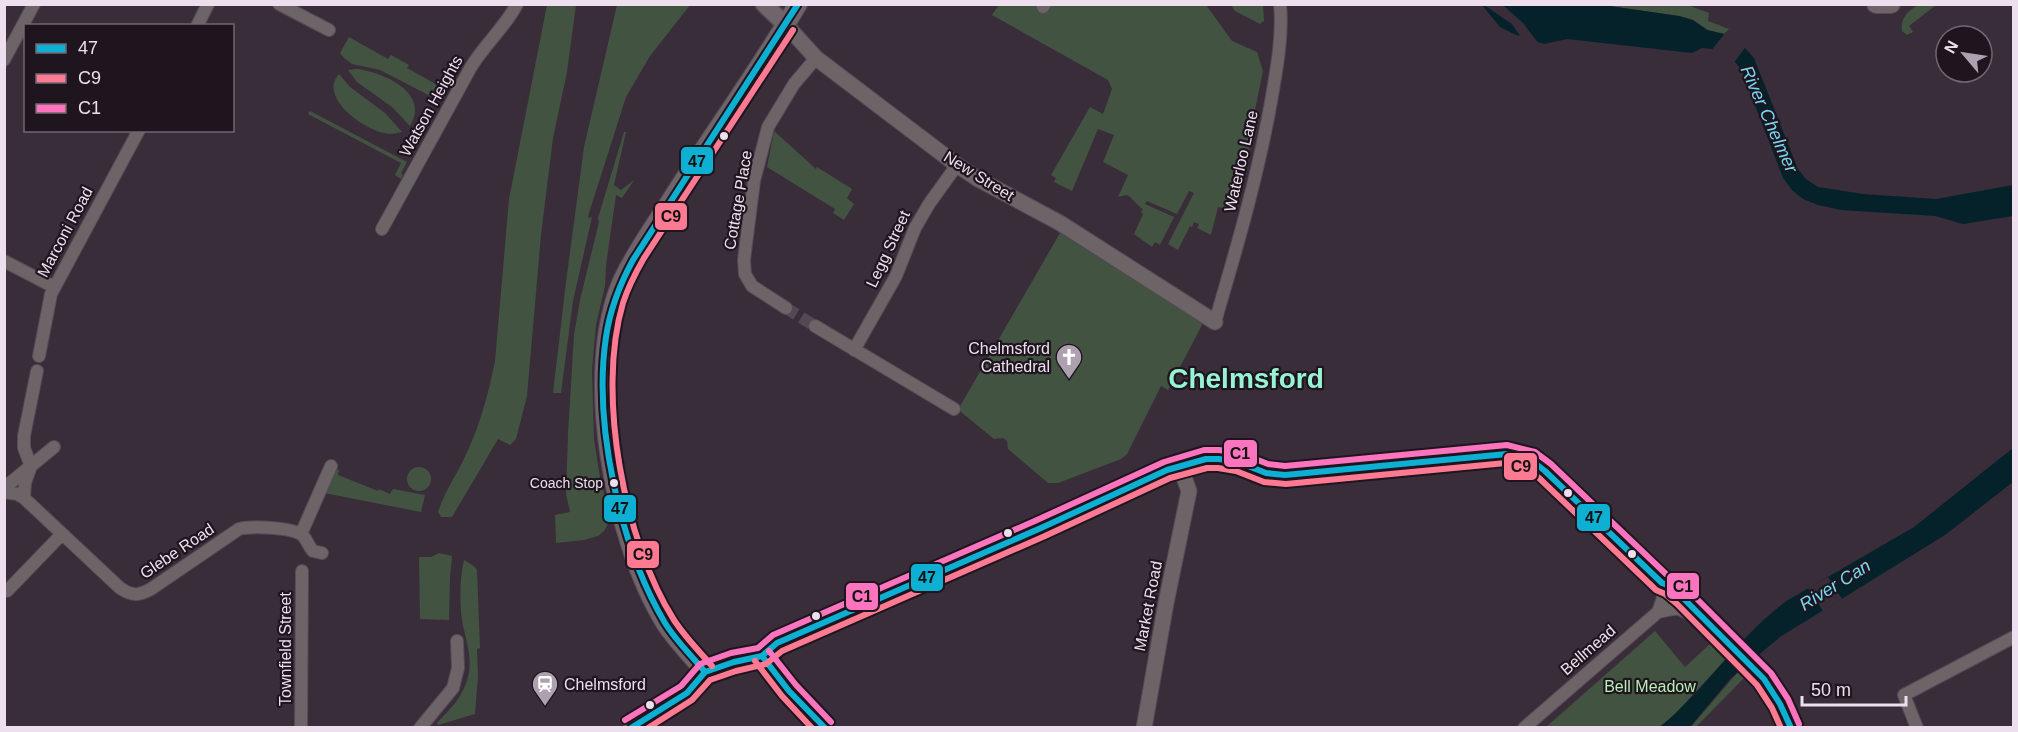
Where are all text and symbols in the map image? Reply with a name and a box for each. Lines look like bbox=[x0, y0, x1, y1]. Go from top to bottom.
legend bbox=[24, 24, 234, 132]
north arrow bbox=[1934, 24, 1994, 84]
text: 47 bbox=[78, 38, 98, 58]
text: N bbox=[1941, 38, 1962, 56]
street label: Watson Heights bbox=[396, 53, 466, 159]
water label: River Chelmer bbox=[1736, 62, 1802, 177]
text: C9 bbox=[78, 68, 101, 88]
text: C1 bbox=[78, 98, 101, 118]
street label: Waterloo Lane bbox=[1221, 109, 1261, 213]
unlabelled marker bbox=[718, 130, 730, 142]
line badge: 47 bbox=[680, 146, 714, 175]
street label: New Street bbox=[941, 148, 1018, 204]
street label: Cottage Place bbox=[721, 149, 755, 251]
text: 47 bbox=[688, 153, 706, 170]
street label: Marconi Road bbox=[34, 184, 96, 280]
line badge: C9 bbox=[654, 202, 688, 231]
street label: Legg Street bbox=[863, 207, 913, 290]
text: C9 bbox=[661, 208, 681, 225]
place label: Chelmsford Cathedral bbox=[968, 340, 1050, 375]
church icon: Chelmsford Cathedral bbox=[1054, 342, 1084, 380]
district label: Chelmsford bbox=[1168, 363, 1324, 394]
line badge: C1 bbox=[1223, 439, 1258, 468]
text: C1 bbox=[1230, 445, 1250, 462]
line badge: C9 bbox=[1503, 452, 1538, 481]
text: C9 bbox=[1511, 458, 1531, 475]
place label: Coach Stop bbox=[530, 475, 603, 491]
marker: Coach Stop bbox=[608, 477, 620, 489]
unlabelled marker bbox=[1562, 487, 1574, 499]
line badge: 47 bbox=[603, 494, 637, 523]
text: 47 bbox=[611, 500, 629, 517]
line badge: 47 bbox=[1576, 503, 1611, 532]
text: 47 bbox=[1585, 509, 1603, 526]
street label: Glebe Road bbox=[137, 520, 217, 582]
unlabelled marker bbox=[1002, 527, 1014, 539]
line badge: C9 bbox=[626, 540, 660, 569]
text: C9 bbox=[633, 546, 653, 563]
unlabelled marker bbox=[1626, 548, 1638, 560]
water label: River Can bbox=[1796, 555, 1874, 615]
street label: Market Road bbox=[1131, 559, 1165, 653]
line badge: 47 bbox=[910, 563, 944, 592]
text: 47 bbox=[918, 569, 936, 586]
line badge: C1 bbox=[1666, 572, 1700, 600]
text: C1 bbox=[1673, 578, 1693, 595]
line badge: C1 bbox=[845, 582, 879, 611]
text: C1 bbox=[852, 588, 872, 605]
street label: Townfield Street bbox=[277, 592, 294, 706]
unlabelled marker bbox=[810, 610, 822, 622]
street label: Bellmead bbox=[1557, 622, 1619, 678]
station icon: Chelmsford bbox=[530, 669, 560, 707]
scale bar bbox=[1802, 669, 1906, 707]
place label: Chelmsford bbox=[564, 676, 646, 693]
park label: Bell Meadow bbox=[1604, 678, 1696, 695]
text: 50 m bbox=[1811, 680, 1851, 700]
unlabelled marker bbox=[644, 699, 656, 711]

